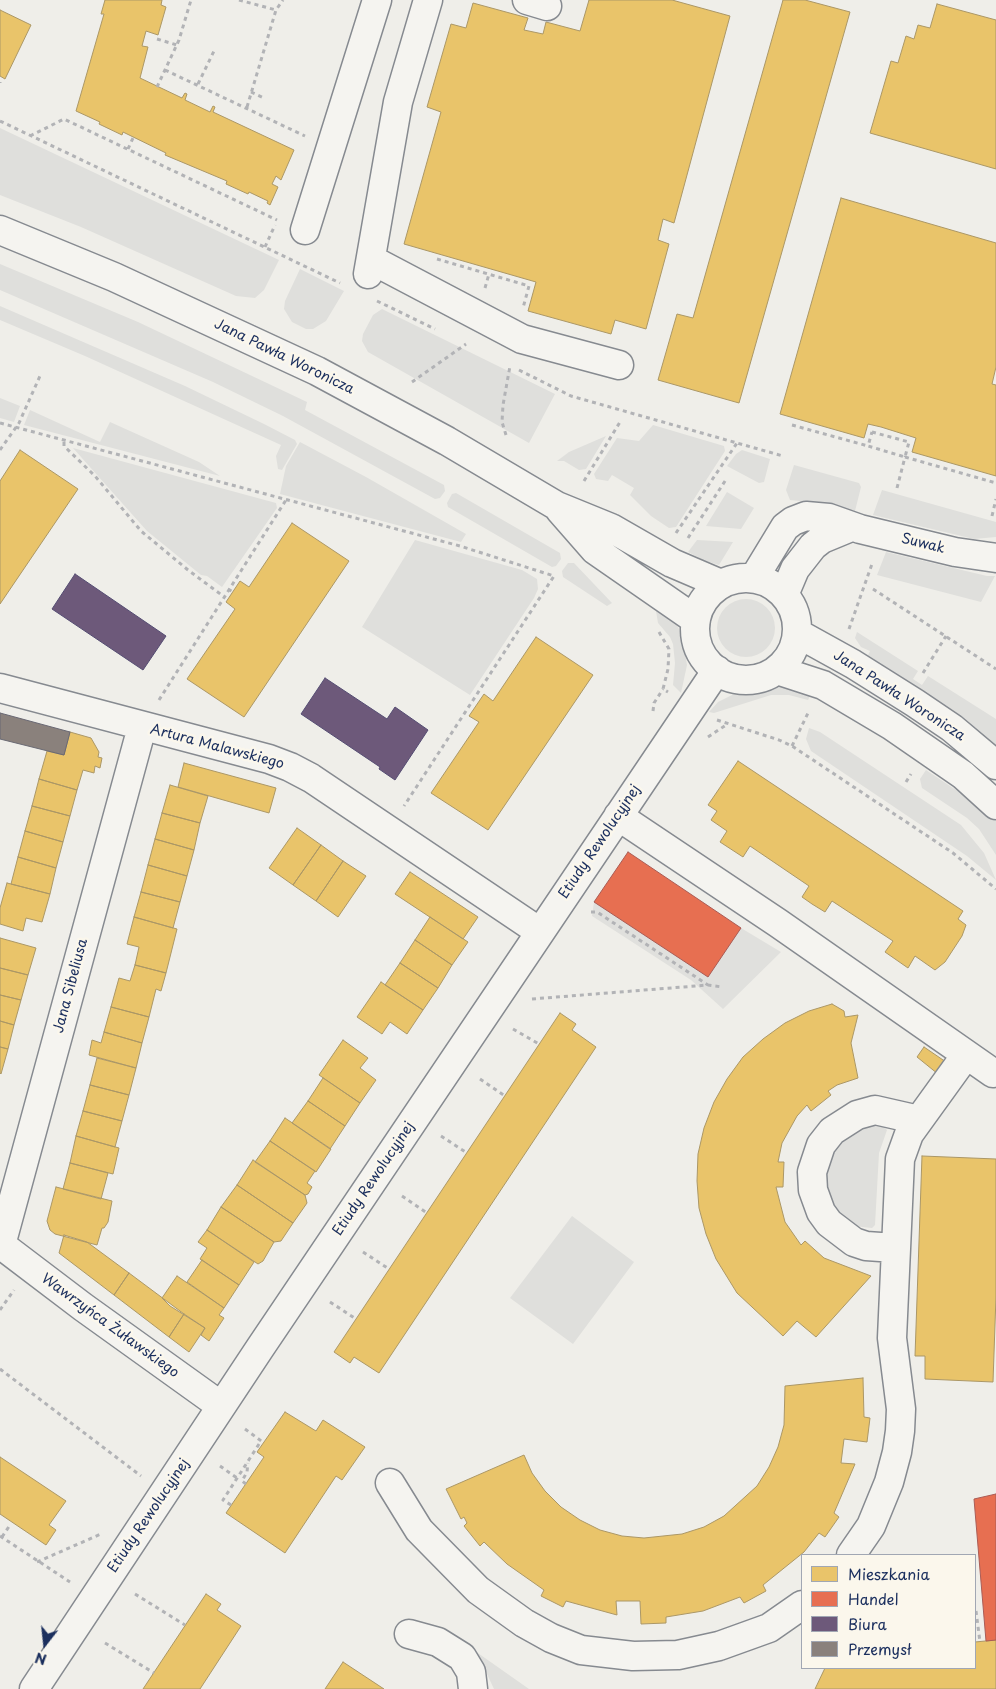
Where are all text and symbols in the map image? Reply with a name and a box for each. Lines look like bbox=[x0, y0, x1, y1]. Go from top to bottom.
street label: Jana Pawła Woronicza bbox=[211, 316, 357, 398]
street label: Suwak bbox=[899, 530, 947, 558]
street label: Jana Pawła Woronicza bbox=[830, 647, 968, 745]
street label: Artura Malawskiego bbox=[148, 721, 286, 773]
street label: Etiudy Rewolucyjnej bbox=[556, 782, 644, 902]
street label: Jana Sibeliusa bbox=[50, 937, 92, 1035]
street label: Etiudy Rewolucyjnej bbox=[330, 1119, 418, 1239]
street label: Wawrzyńca Żuławskiego bbox=[38, 1270, 182, 1382]
street label: Etiudy Rewolucyjnej bbox=[105, 1456, 193, 1576]
legend bbox=[801, 1554, 976, 1669]
text: Mieszkania bbox=[848, 1562, 930, 1585]
text: Handel bbox=[848, 1587, 899, 1610]
text: Biura bbox=[848, 1612, 887, 1635]
north arrow bbox=[20, 1619, 70, 1669]
text: Przemysł bbox=[848, 1637, 911, 1660]
text: N bbox=[33, 1647, 49, 1671]

